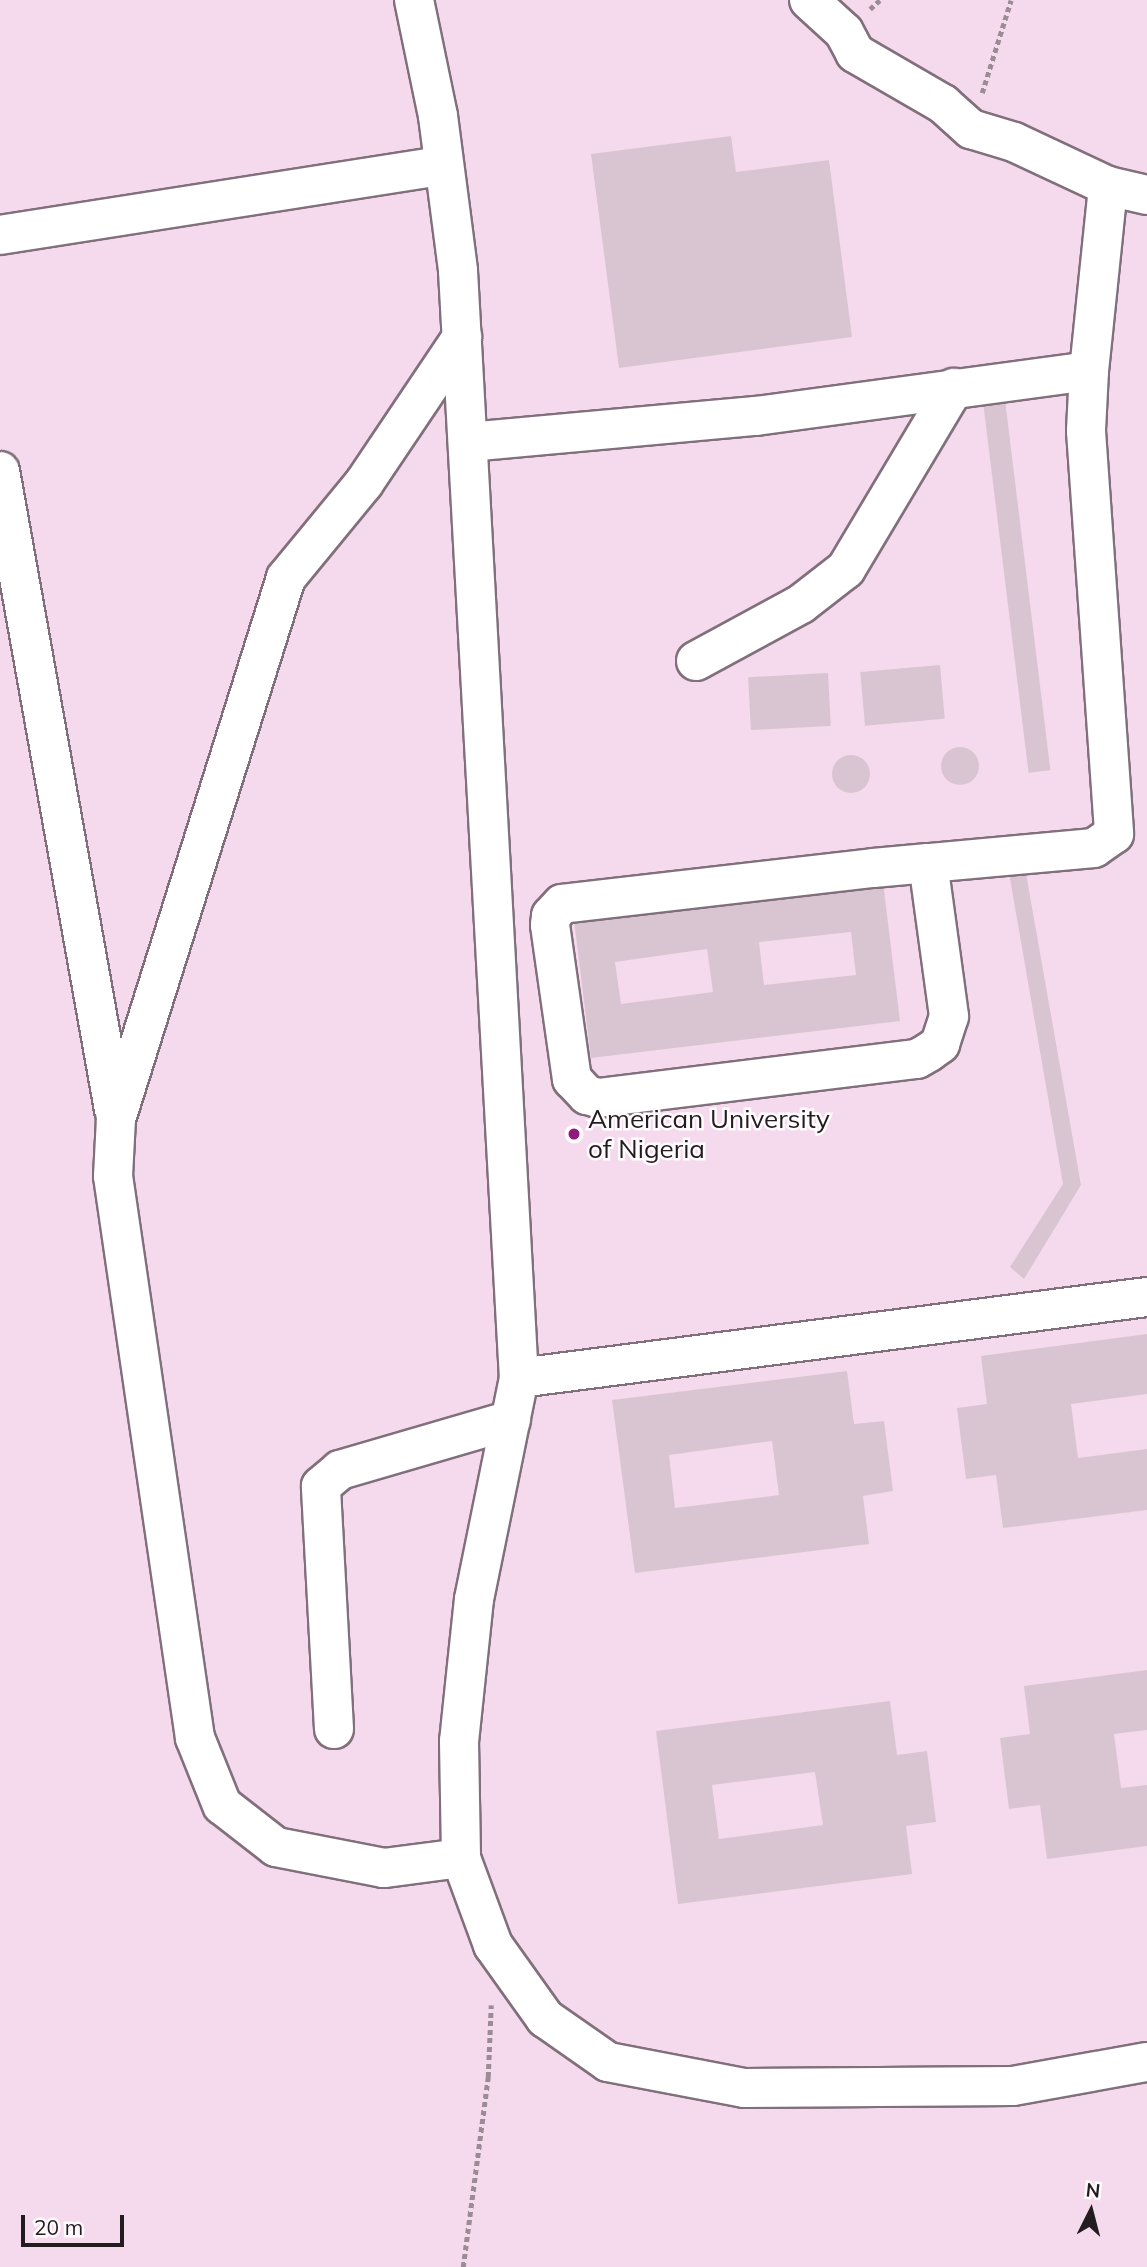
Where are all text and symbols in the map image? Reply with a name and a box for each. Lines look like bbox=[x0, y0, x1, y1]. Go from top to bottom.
place label: American University of Nigeria bbox=[588, 1103, 830, 1164]
marker: American University of Nigeria bbox=[566, 1126, 582, 1142]
north arrow bbox=[1056, 2176, 1126, 2246]
text: N bbox=[1085, 2177, 1102, 2203]
scale bar bbox=[24, 2200, 128, 2244]
text: 20 m bbox=[34, 2214, 83, 2240]

